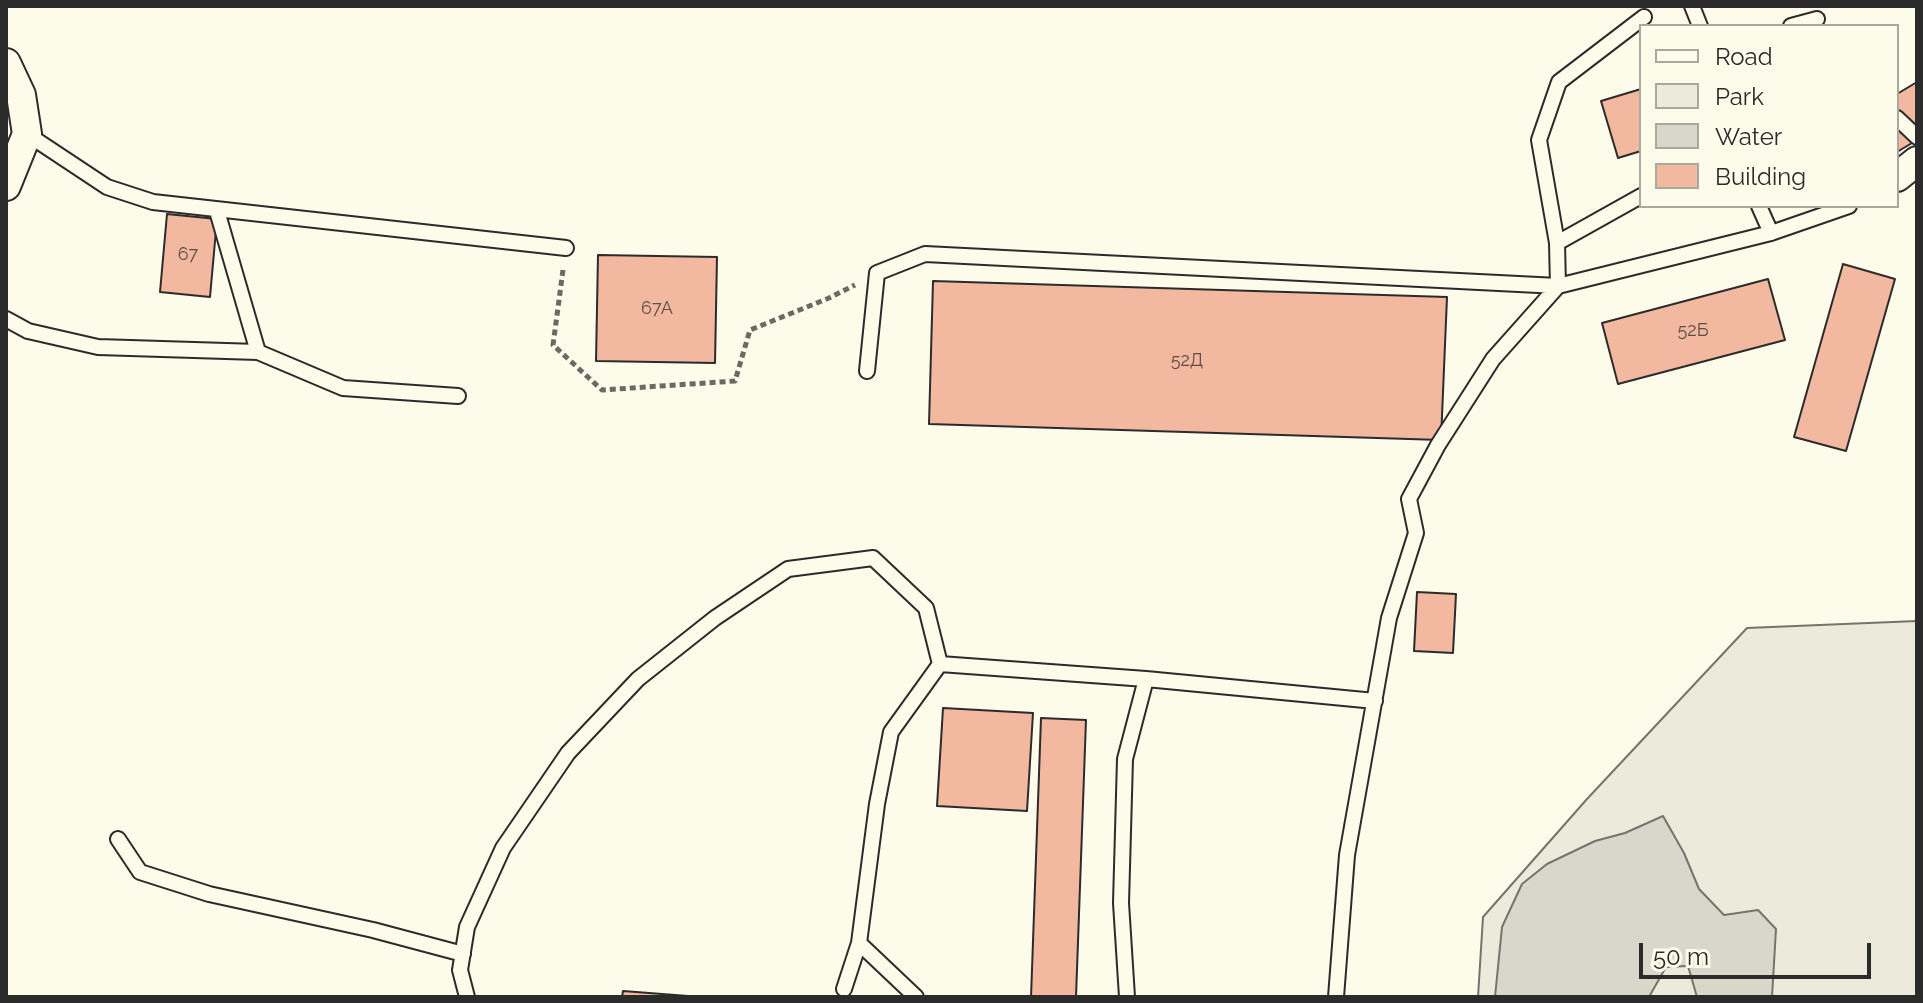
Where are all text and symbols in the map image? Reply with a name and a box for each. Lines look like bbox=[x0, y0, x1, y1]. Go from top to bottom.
legend bbox=[1639, 24, 1899, 208]
text: Road bbox=[1715, 42, 1773, 71]
text: Park bbox=[1715, 82, 1764, 111]
text: Water bbox=[1715, 122, 1782, 151]
text: Building bbox=[1715, 162, 1806, 191]
house number: 67 bbox=[178, 244, 198, 266]
house number: 67А bbox=[641, 298, 673, 320]
house number: 52Б bbox=[1678, 320, 1708, 342]
house number: 52Д bbox=[1171, 350, 1203, 372]
scale bar bbox=[1643, 927, 1875, 977]
text: 50 m bbox=[1653, 942, 1709, 971]

